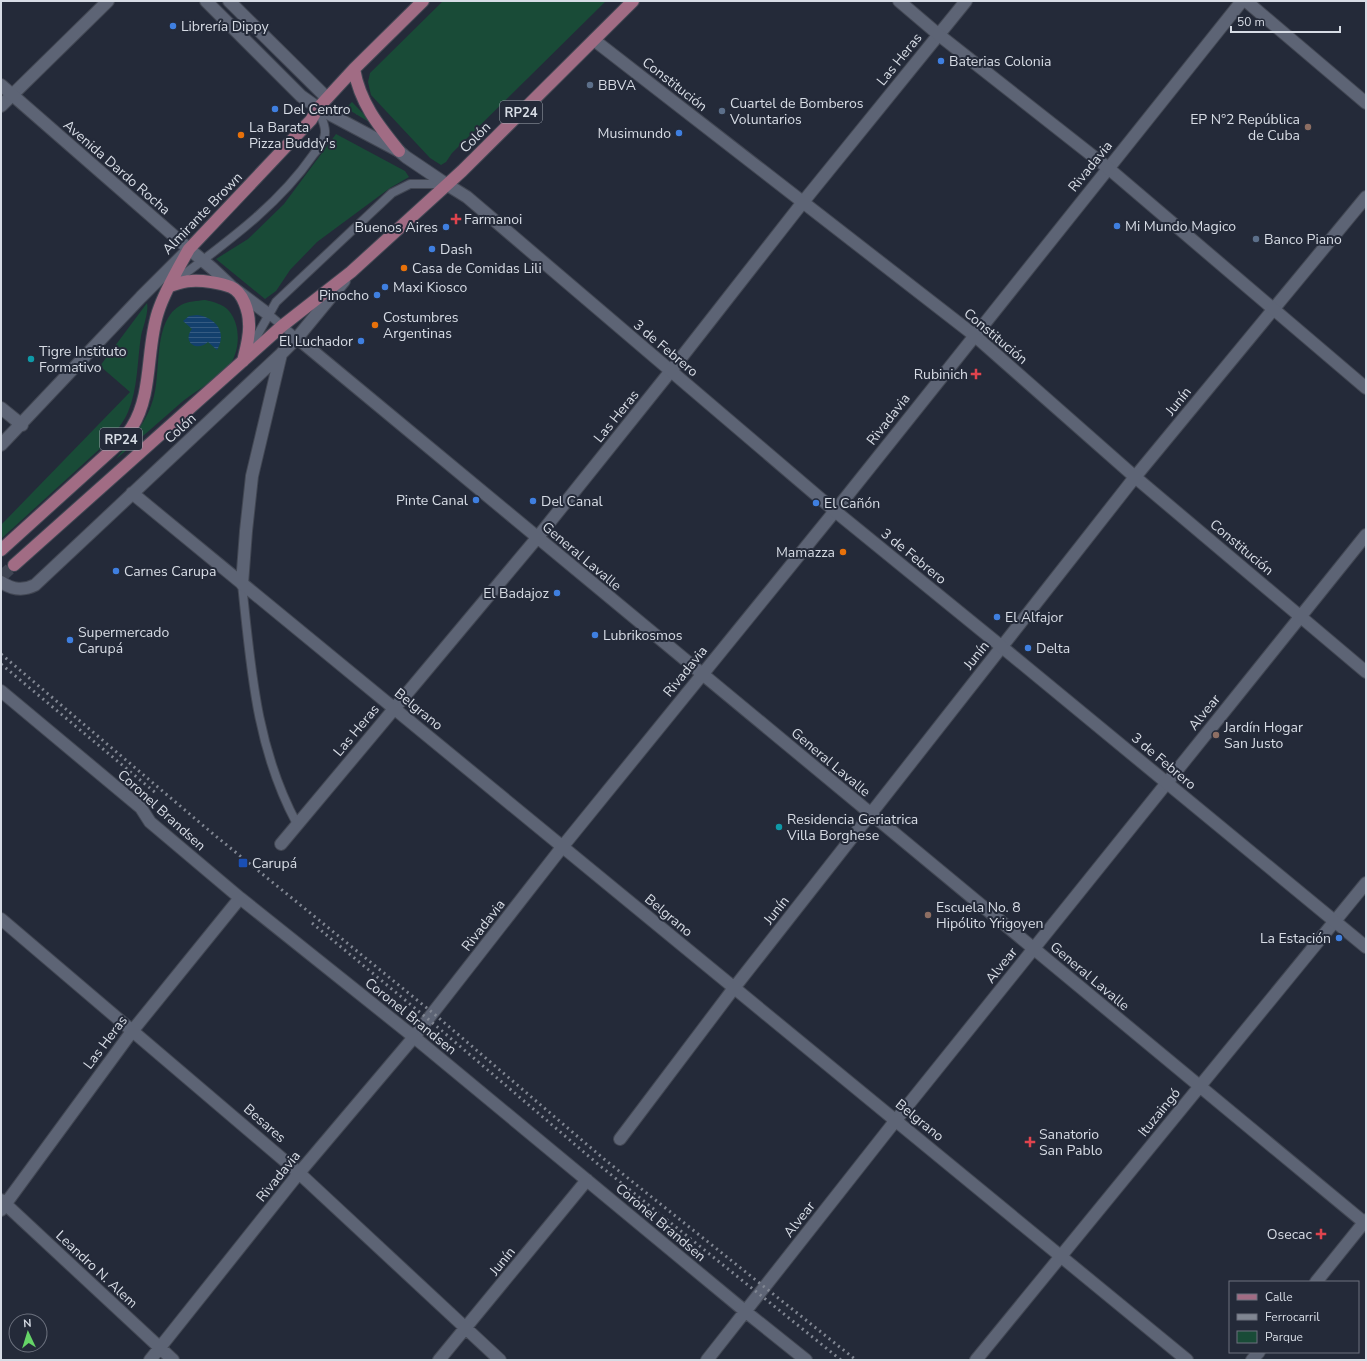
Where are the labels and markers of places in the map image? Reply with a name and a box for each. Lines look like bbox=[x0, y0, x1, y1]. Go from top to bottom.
place label: Librería Dippy bbox=[181, 17, 270, 36]
marker: Librería Dippy bbox=[168, 21, 178, 31]
place label: Baterias Colonia bbox=[949, 52, 1051, 71]
marker: Baterias Colonia bbox=[936, 56, 946, 66]
place label: BBVA bbox=[598, 76, 636, 95]
marker: BBVA bbox=[585, 80, 595, 90]
place label: Cuartel de Bomberos Voluntarios bbox=[729, 94, 864, 129]
place label: Del Centro bbox=[283, 100, 351, 119]
marker: Del Centro bbox=[270, 104, 280, 114]
marker: Cuartel de Bomberos Voluntarios bbox=[717, 106, 727, 116]
place label: EP Nº2 República de Cuba bbox=[1190, 110, 1300, 145]
place label: La Barata Pizza Buddy's bbox=[249, 118, 336, 153]
marker: EP Nº2 República de Cuba bbox=[1303, 122, 1313, 132]
place label: Musimundo bbox=[597, 124, 671, 143]
marker: Musimundo bbox=[674, 128, 684, 138]
marker: La Barata Pizza Buddy's bbox=[236, 130, 246, 140]
place label: Farmanoi bbox=[464, 210, 522, 229]
marker: Farmanoi bbox=[451, 214, 461, 224]
place label: Mi Mundo Magico bbox=[1125, 217, 1236, 236]
place label: Buenos Aires bbox=[355, 218, 438, 237]
marker: Mi Mundo Magico bbox=[1112, 221, 1122, 231]
marker: Buenos Aires bbox=[441, 222, 451, 232]
place label: Banco Piano bbox=[1264, 230, 1342, 249]
marker: Banco Piano bbox=[1251, 234, 1261, 244]
place label: Dash bbox=[440, 240, 473, 259]
marker: Dash bbox=[427, 244, 437, 254]
place label: Casa de Comidas Lili bbox=[412, 259, 542, 278]
marker: Casa de Comidas Lili bbox=[399, 263, 409, 273]
place label: Maxi Kiosco bbox=[393, 278, 467, 297]
marker: Maxi Kiosco bbox=[380, 282, 390, 292]
place label: Pinocho bbox=[319, 286, 369, 305]
marker: Pinocho bbox=[372, 290, 382, 300]
place label: Costumbres Argentinas bbox=[383, 308, 459, 343]
marker: Costumbres Argentinas bbox=[370, 320, 380, 330]
place label: El Luchador bbox=[279, 332, 353, 351]
marker: El Luchador bbox=[356, 336, 366, 346]
place label: Tigre Instituto Formativo bbox=[39, 342, 127, 377]
marker: Tigre Instituto Formativo bbox=[26, 354, 36, 364]
place label: Rubinich bbox=[914, 365, 968, 384]
marker: Rubinich bbox=[971, 369, 981, 379]
place label: Pinte Canal bbox=[396, 491, 469, 510]
place label: Del Canal bbox=[541, 492, 604, 511]
place label: El Cañón bbox=[824, 494, 880, 513]
marker: Pinte Canal bbox=[471, 495, 481, 505]
marker: Del Canal bbox=[528, 496, 538, 506]
marker: El Cañón bbox=[811, 498, 821, 508]
place label: Mamazza bbox=[776, 543, 835, 562]
marker: Mamazza bbox=[838, 547, 848, 557]
place label: Carnes Carupa bbox=[124, 562, 216, 581]
marker: Carnes Carupa bbox=[111, 566, 121, 576]
place label: El Badajoz bbox=[483, 584, 550, 603]
marker: El Badajoz bbox=[552, 588, 562, 598]
place label: El Alfajor bbox=[1005, 608, 1063, 627]
marker: El Alfajor bbox=[992, 612, 1002, 622]
place label: Supermercado Carupá bbox=[78, 623, 169, 658]
place label: Lubrikosmos bbox=[603, 626, 683, 645]
marker: Lubrikosmos bbox=[590, 630, 600, 640]
marker: Supermercado Carupá bbox=[65, 635, 75, 645]
place label: Delta bbox=[1036, 639, 1070, 658]
marker: Delta bbox=[1023, 643, 1033, 653]
place label: Jardín Hogar San Justo bbox=[1223, 718, 1303, 753]
marker: Jardín Hogar San Justo bbox=[1211, 730, 1221, 740]
place label: Residencia Geriatrica Villa Borghese bbox=[786, 810, 918, 845]
marker: Residencia Geriatrica Villa Borghese bbox=[774, 822, 784, 832]
place label: Carupá bbox=[252, 854, 297, 873]
marker: Carupá bbox=[237, 857, 249, 869]
place label: Escuela No. 8 Hipólito Yrigoyen bbox=[936, 898, 1043, 933]
marker: Escuela No. 8 Hipólito Yrigoyen bbox=[923, 910, 933, 920]
place label: La Estación bbox=[1260, 929, 1331, 948]
marker: La Estación bbox=[1334, 933, 1344, 943]
place label: Sanatorio San Pablo bbox=[1039, 1125, 1103, 1160]
marker: Sanatorio San Pablo bbox=[1024, 1136, 1036, 1148]
place label: Osecac bbox=[1267, 1225, 1313, 1244]
marker: Osecac bbox=[1315, 1228, 1327, 1240]

